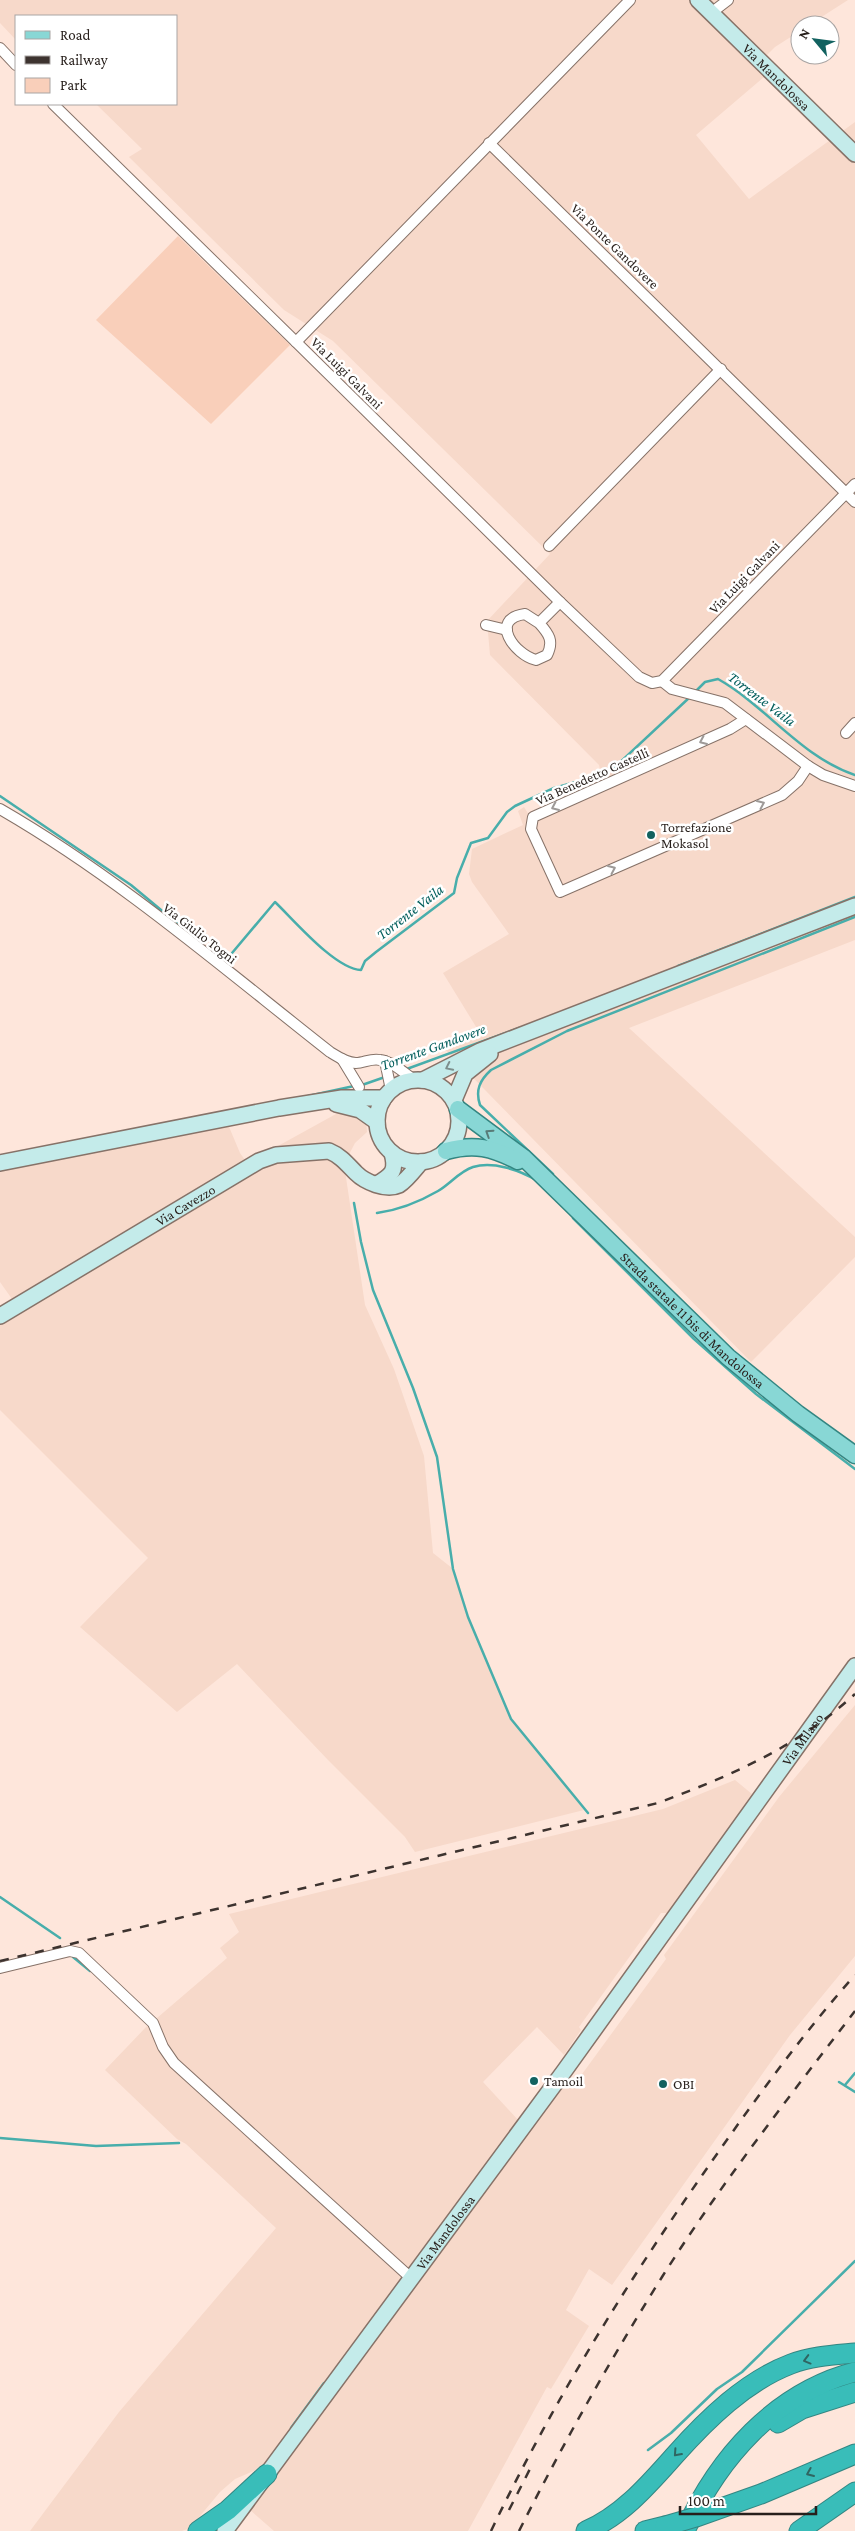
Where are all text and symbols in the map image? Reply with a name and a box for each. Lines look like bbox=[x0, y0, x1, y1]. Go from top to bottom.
legend bbox=[15, 15, 178, 105]
north arrow bbox=[790, 15, 840, 65]
text: N bbox=[794, 25, 813, 42]
text: Road bbox=[60, 27, 91, 43]
street label: Via Mandolossa bbox=[739, 40, 814, 114]
text: Railway bbox=[60, 52, 108, 69]
text: Park bbox=[60, 77, 87, 93]
street label: Via Ponte Gandovere bbox=[568, 200, 662, 292]
street label: Via Luigi Galvani bbox=[308, 334, 386, 412]
street label: Via Luigi Galvani bbox=[705, 537, 783, 617]
water label: Torrente Vaila bbox=[725, 669, 799, 729]
one-way arrow bbox=[699, 735, 708, 746]
street label: Via Benedetto Castelli bbox=[533, 744, 651, 808]
one-way arrow bbox=[756, 800, 765, 811]
one-way arrow bbox=[551, 801, 560, 812]
place label: Torrefazione Mokasol bbox=[661, 819, 732, 851]
marker: Torrefazione Mokasol bbox=[645, 829, 657, 841]
one-way arrow bbox=[607, 865, 616, 876]
water label: Torrente Vaila bbox=[374, 881, 446, 943]
street label: Via Giulio Togni bbox=[160, 899, 240, 967]
water label: Torrente Gandovere bbox=[378, 1020, 488, 1073]
one-way arrow bbox=[446, 1061, 455, 1071]
one-way arrow bbox=[486, 1130, 495, 1139]
street label: Via Cavezzo bbox=[153, 1181, 218, 1229]
street label: Strada statale 11 bis di Mandolossa bbox=[617, 1249, 768, 1392]
street label: Via Milano bbox=[778, 1710, 827, 1768]
place label: Tamoil bbox=[544, 2073, 583, 2089]
marker: Tamoil bbox=[528, 2075, 540, 2087]
place label: OBI bbox=[673, 2076, 694, 2092]
marker: OBI bbox=[657, 2078, 669, 2090]
street label: Via Mandolossa bbox=[412, 2192, 478, 2273]
one-way arrow bbox=[803, 2354, 811, 2364]
one-way arrow bbox=[674, 2448, 683, 2457]
one-way arrow bbox=[806, 2467, 815, 2478]
scale bar bbox=[680, 2484, 816, 2516]
text: 100 m bbox=[688, 2493, 725, 2509]

